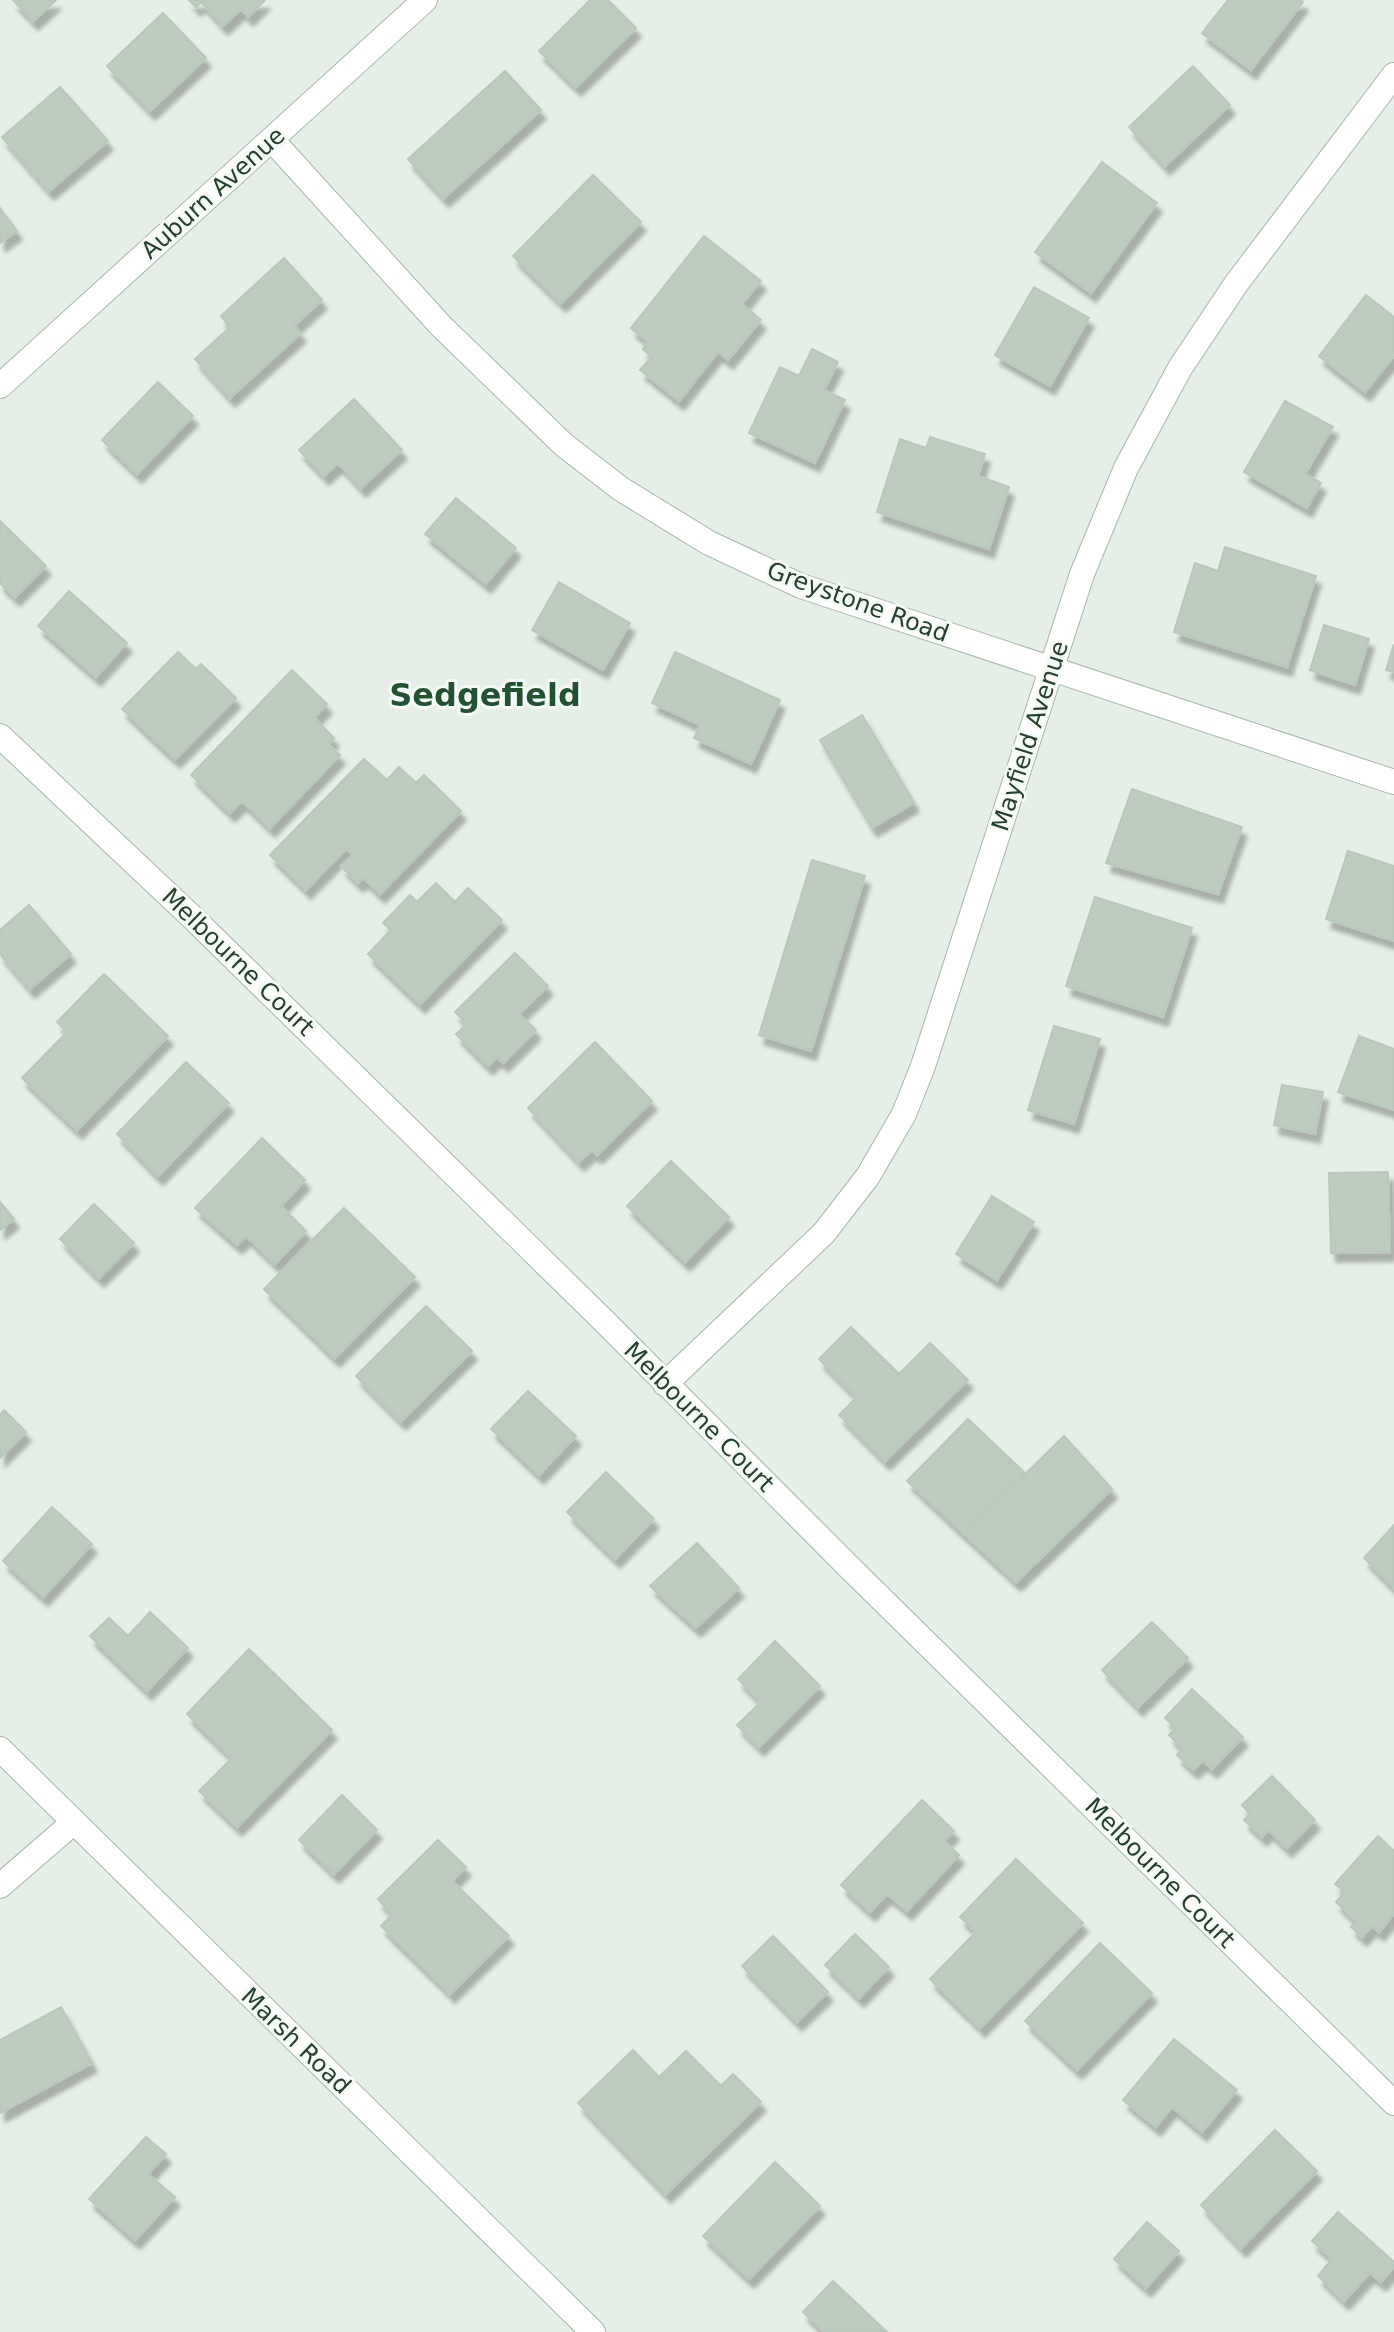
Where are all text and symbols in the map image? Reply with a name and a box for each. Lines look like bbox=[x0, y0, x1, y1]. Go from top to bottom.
street label: Auburn Avenue bbox=[135, 121, 291, 265]
street label: Greystone Road bbox=[763, 556, 953, 648]
street label: Mayfield Avenue bbox=[986, 637, 1074, 835]
district label: Sedgefield bbox=[389, 676, 581, 714]
street label: Melbourne Court bbox=[156, 882, 320, 1042]
street label: Melbourne Court bbox=[618, 1336, 780, 1498]
street label: Melbourne Court bbox=[1079, 1792, 1241, 1954]
street label: Marsh Road bbox=[236, 1982, 356, 2100]

